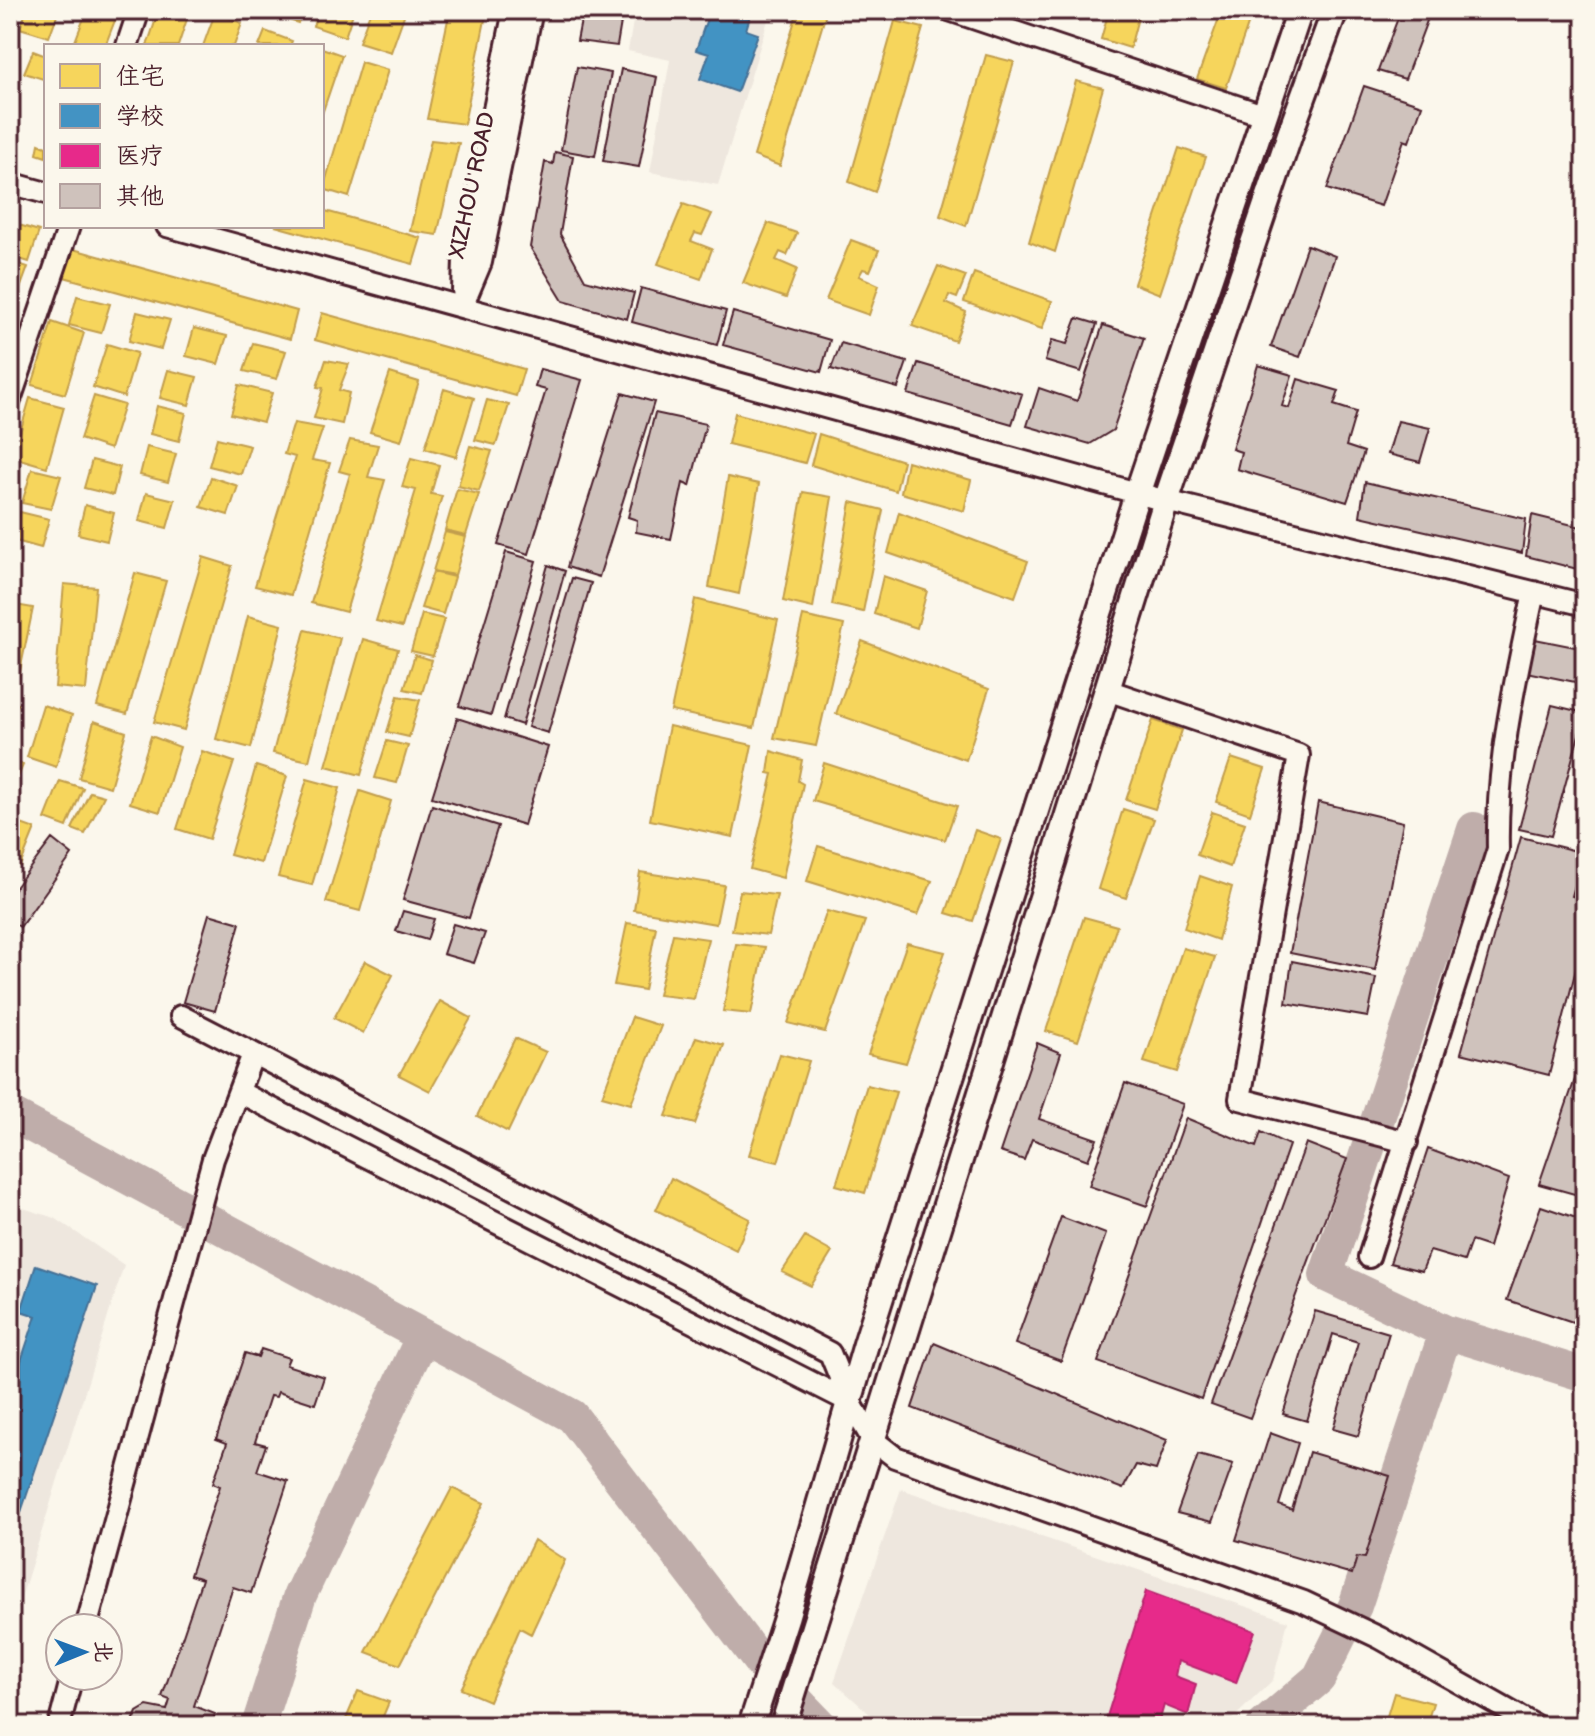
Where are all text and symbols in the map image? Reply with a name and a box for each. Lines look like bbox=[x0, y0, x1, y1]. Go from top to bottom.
legend bbox=[44, 44, 324, 228]
text: 住宅 bbox=[116, 62, 164, 91]
text: 学校 bbox=[116, 102, 164, 131]
street label: XIZHOU ROAD bbox=[444, 110, 501, 262]
text: 医疗 bbox=[116, 142, 164, 171]
text: 其他 bbox=[116, 182, 164, 211]
north arrow bbox=[44, 1612, 124, 1692]
text: 北 bbox=[89, 1640, 116, 1663]

